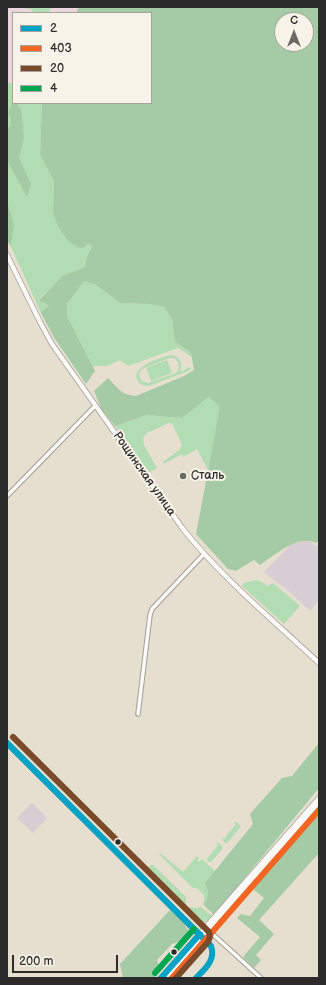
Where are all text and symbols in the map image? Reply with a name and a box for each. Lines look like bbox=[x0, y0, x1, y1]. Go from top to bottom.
legend bbox=[12, 12, 152, 104]
north arrow bbox=[274, 12, 314, 52]
text: С bbox=[290, 14, 298, 27]
text: 2 bbox=[50, 21, 57, 36]
text: 403 bbox=[50, 41, 72, 56]
text: 20 bbox=[50, 61, 64, 76]
text: 4 bbox=[50, 81, 57, 96]
street label: Рощинская улица bbox=[110, 429, 178, 519]
place label: Сталь bbox=[191, 469, 224, 483]
marker: Сталь bbox=[178, 471, 188, 481]
unlabelled marker bbox=[113, 837, 123, 847]
scale bar bbox=[14, 947, 120, 973]
unlabelled marker bbox=[169, 947, 179, 957]
text: 200 m bbox=[19, 954, 53, 969]

